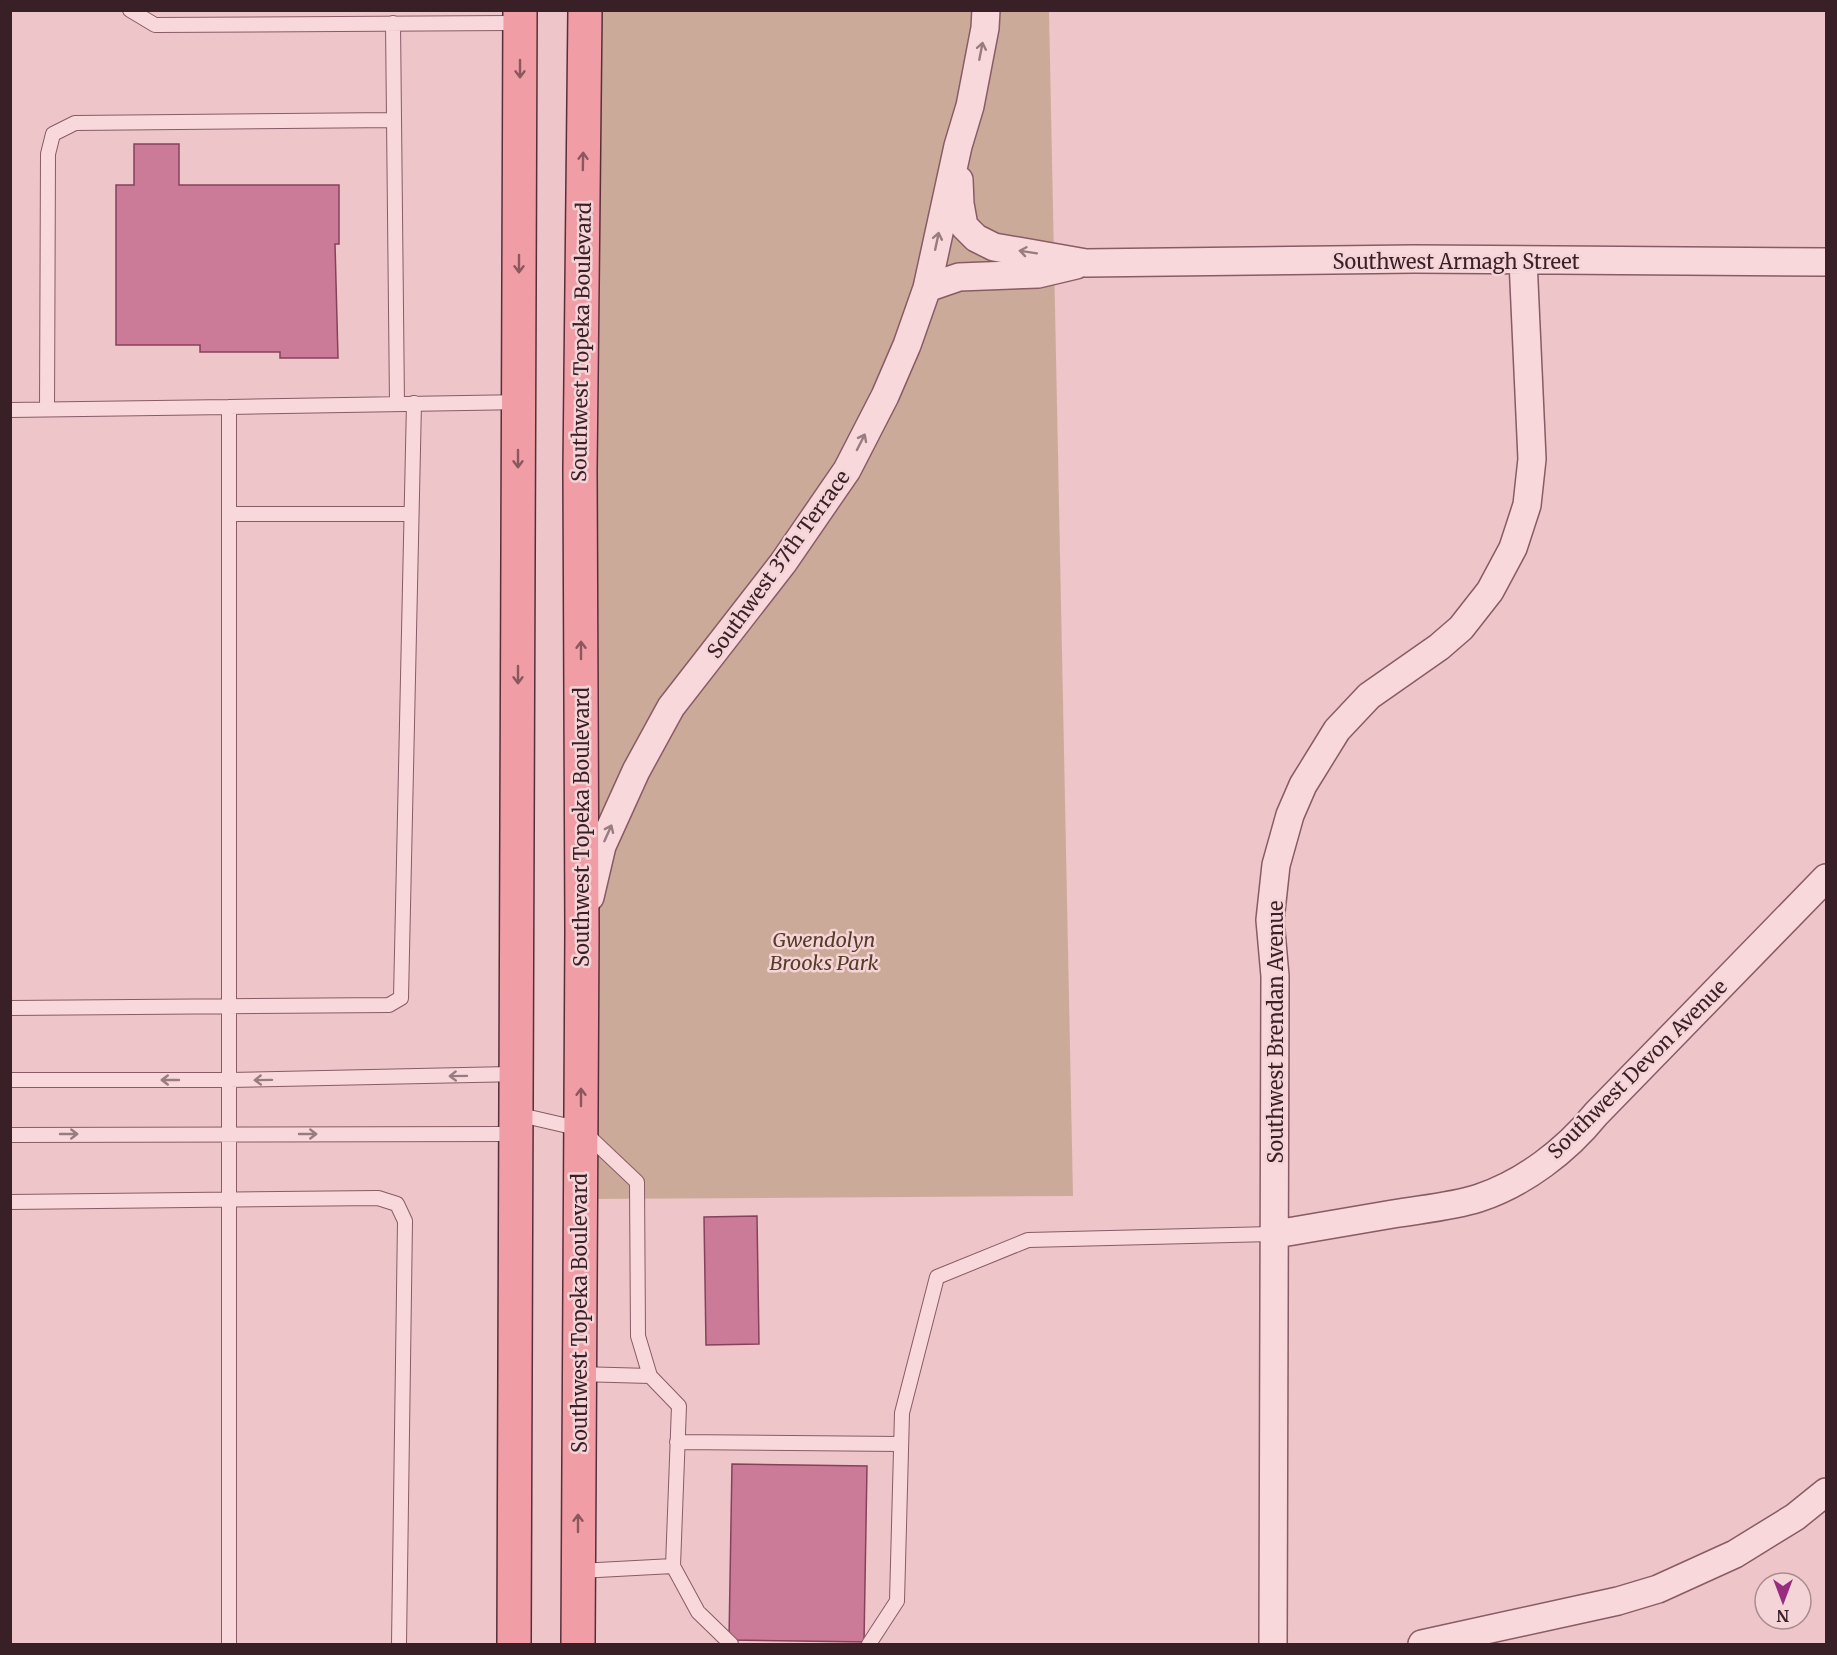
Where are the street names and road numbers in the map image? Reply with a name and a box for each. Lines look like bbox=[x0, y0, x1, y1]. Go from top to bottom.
street label: Southwest Topeka Boulevard bbox=[566, 202, 596, 482]
street label: Southwest Armagh Street bbox=[1332, 249, 1580, 274]
street label: Southwest 37th Terrace bbox=[701, 465, 855, 663]
street label: Southwest Topeka Boulevard bbox=[569, 687, 594, 967]
street label: Southwest Brendan Avenue bbox=[1263, 900, 1288, 1164]
street label: Southwest Devon Avenue bbox=[1542, 974, 1732, 1164]
street label: Southwest Topeka Boulevard bbox=[567, 1173, 592, 1453]

